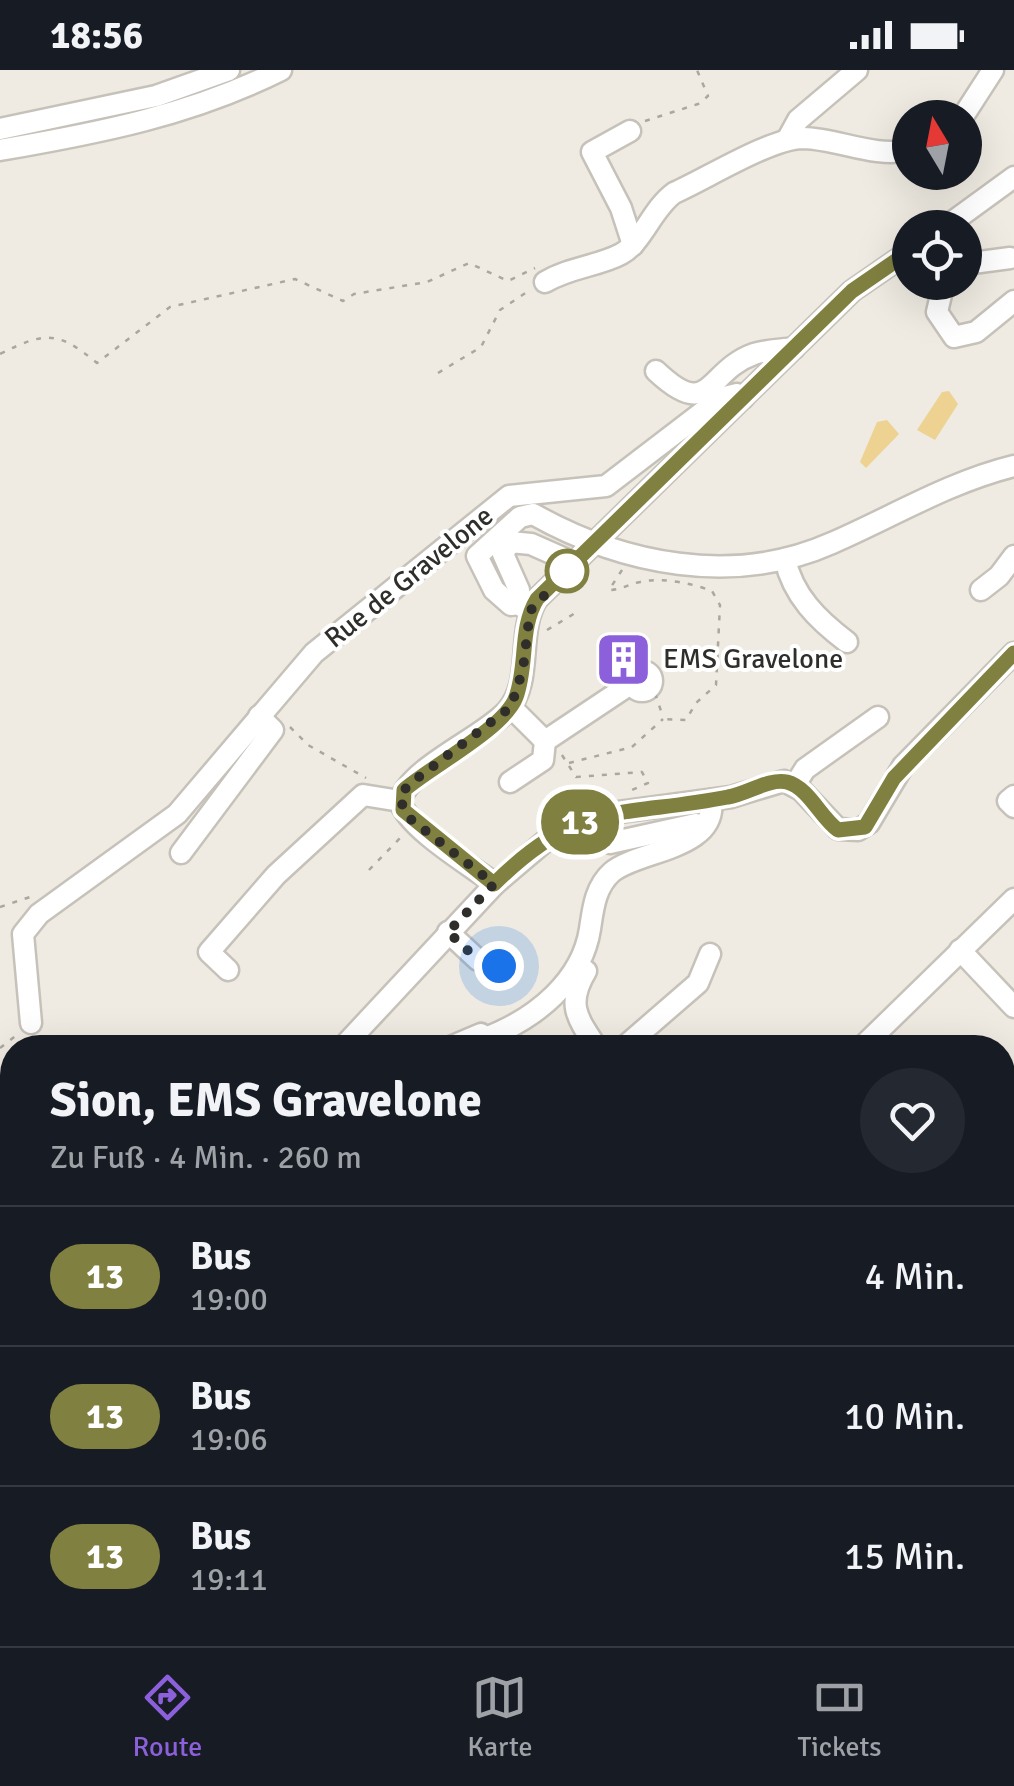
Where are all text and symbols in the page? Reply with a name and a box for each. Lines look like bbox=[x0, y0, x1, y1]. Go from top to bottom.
text: 18:56 bbox=[50, 12, 143, 59]
north arrow bbox=[892, 100, 982, 190]
map controls bbox=[892, 100, 982, 300]
button: locate bbox=[892, 210, 982, 300]
street label: Rue de Gravelone bbox=[318, 499, 500, 655]
unlabelled marker bbox=[546, 550, 588, 592]
building icon: EMS Gravelone bbox=[594, 629, 654, 689]
place label: EMS Gravelone bbox=[663, 642, 843, 676]
line badge: 13 bbox=[535, 790, 625, 854]
text: 13 bbox=[561, 801, 599, 844]
your location bbox=[474, 941, 524, 991]
button: heart bbox=[860, 1068, 965, 1173]
text: Sion, EMS Gravelone bbox=[50, 1071, 482, 1130]
text: Zu Fuß · 4 Min. · 260 m bbox=[50, 1138, 362, 1177]
text: Bus bbox=[190, 1233, 251, 1280]
text: 4 Min. bbox=[864, 1253, 965, 1300]
text: 13 bbox=[86, 1255, 124, 1298]
text: 19:00 bbox=[190, 1280, 268, 1319]
text: Bus bbox=[190, 1373, 251, 1420]
text: 10 Min. bbox=[844, 1393, 965, 1440]
text: 13 bbox=[86, 1395, 124, 1438]
text: 19:06 bbox=[190, 1420, 268, 1459]
text: Bus bbox=[190, 1513, 251, 1560]
text: 15 Min. bbox=[844, 1533, 965, 1580]
text: 13 bbox=[86, 1535, 124, 1578]
text: 19:11 bbox=[190, 1560, 268, 1599]
tab: Route bbox=[132, 1670, 202, 1764]
tab: Karte bbox=[467, 1670, 533, 1764]
tab: Tickets bbox=[797, 1670, 882, 1764]

